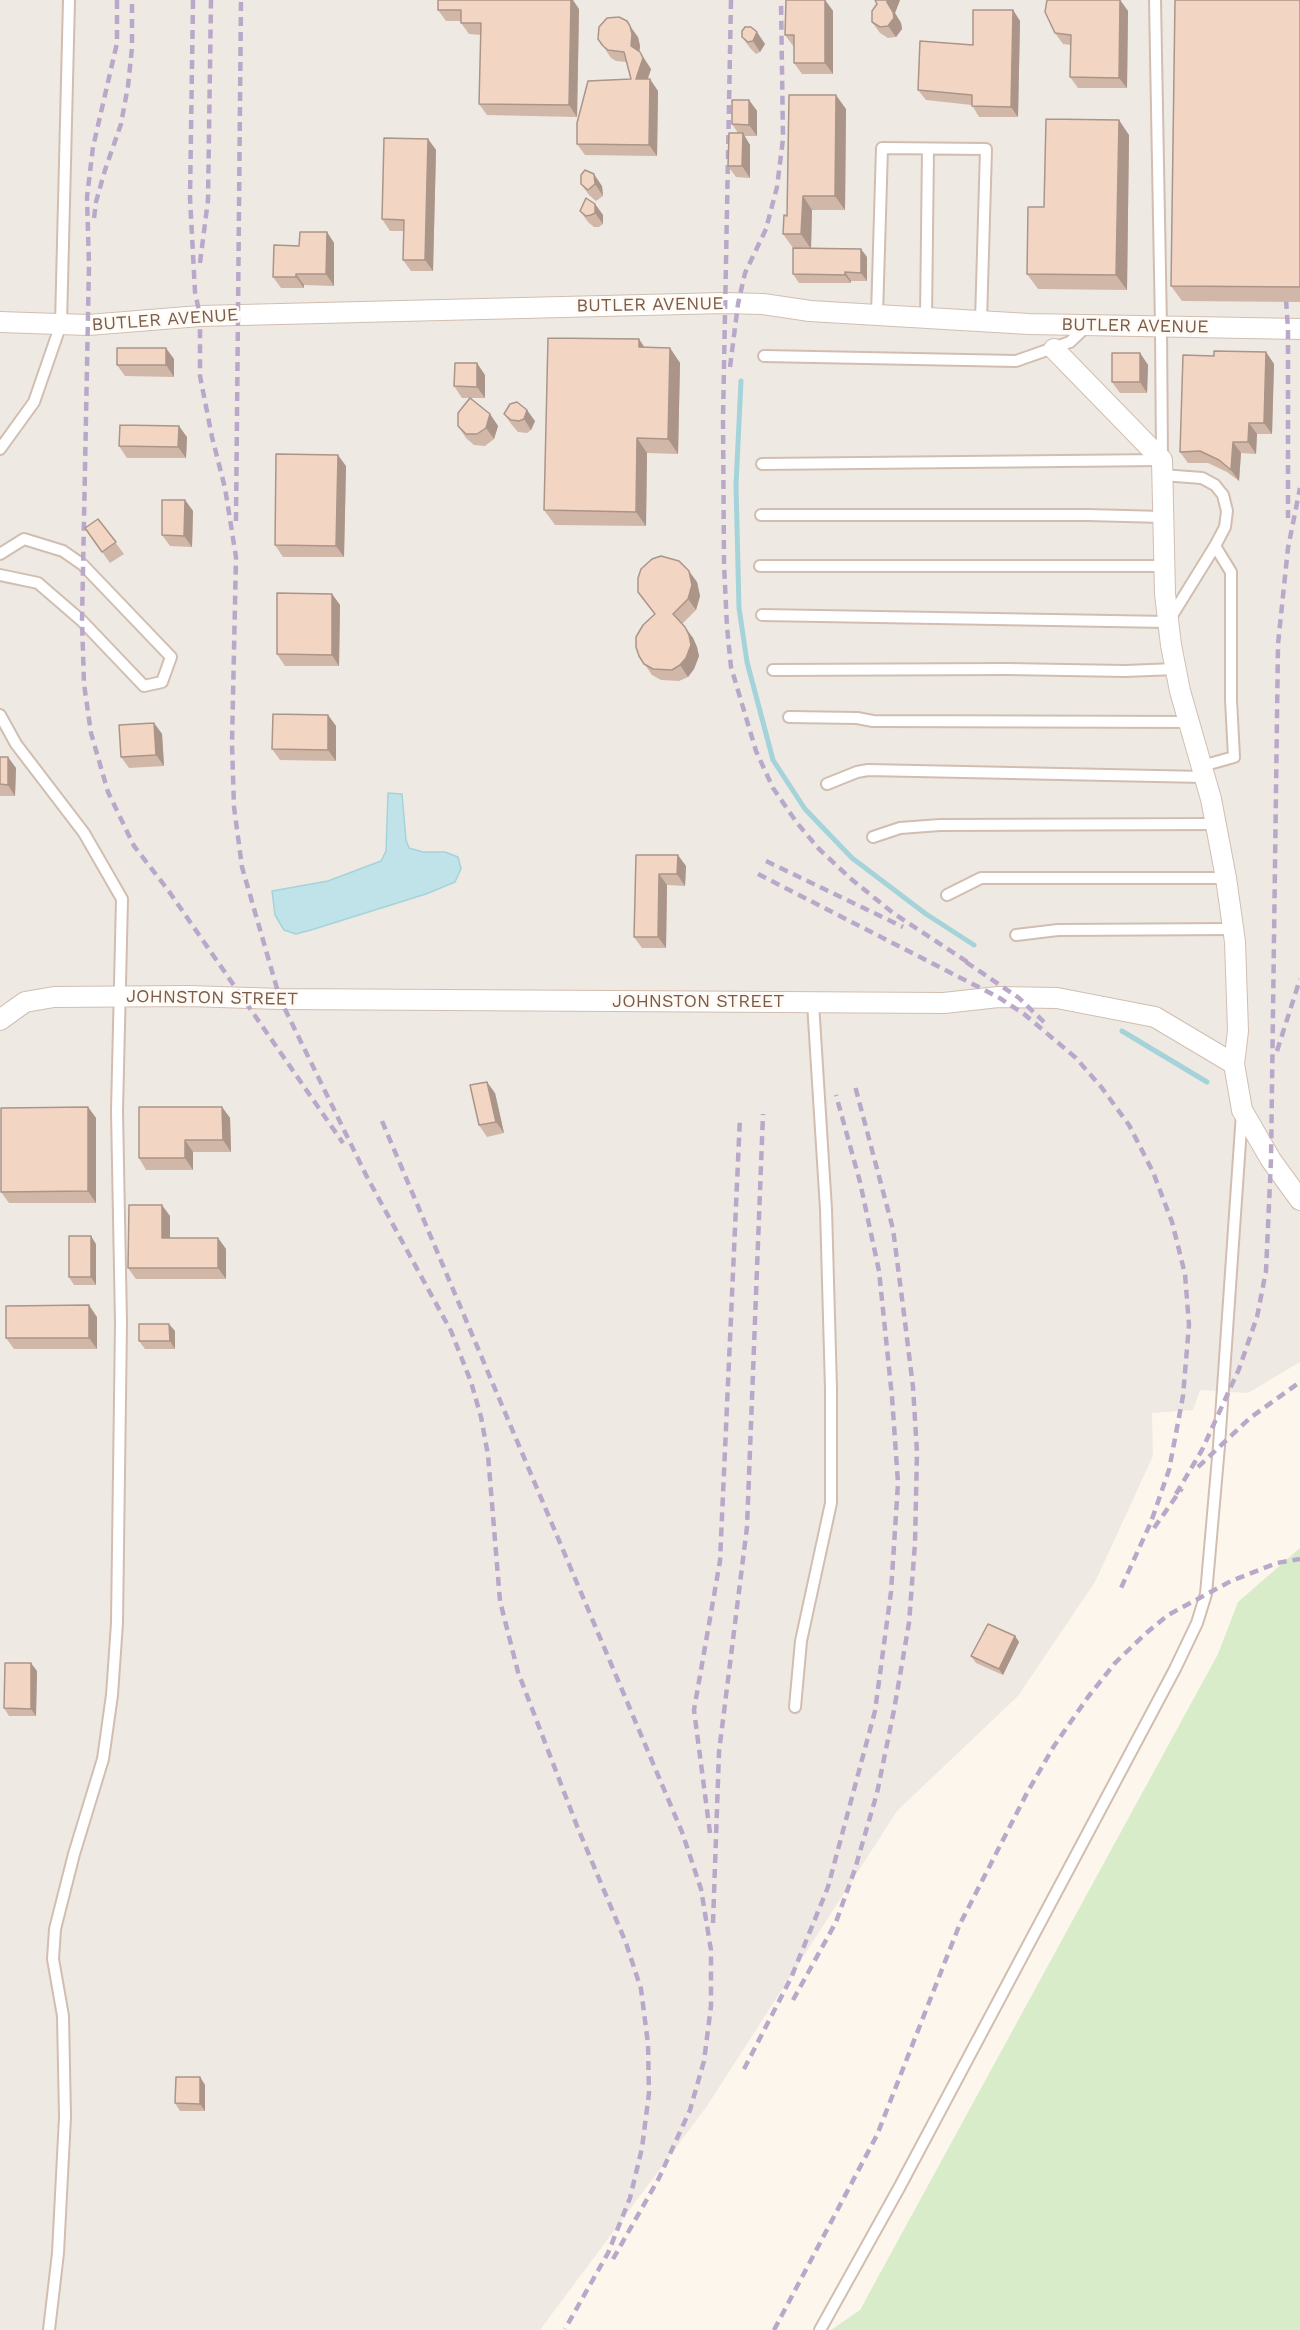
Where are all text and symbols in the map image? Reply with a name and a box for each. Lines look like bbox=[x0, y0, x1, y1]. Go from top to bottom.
street label: BUTLER AVENUE bbox=[576, 293, 724, 317]
street label: BUTLER AVENUE bbox=[91, 304, 239, 336]
street label: BUTLER AVENUE bbox=[1061, 314, 1209, 338]
street label: JOHNSTON STREET bbox=[126, 986, 298, 1010]
street label: JOHNSTON STREET bbox=[612, 991, 784, 1013]

